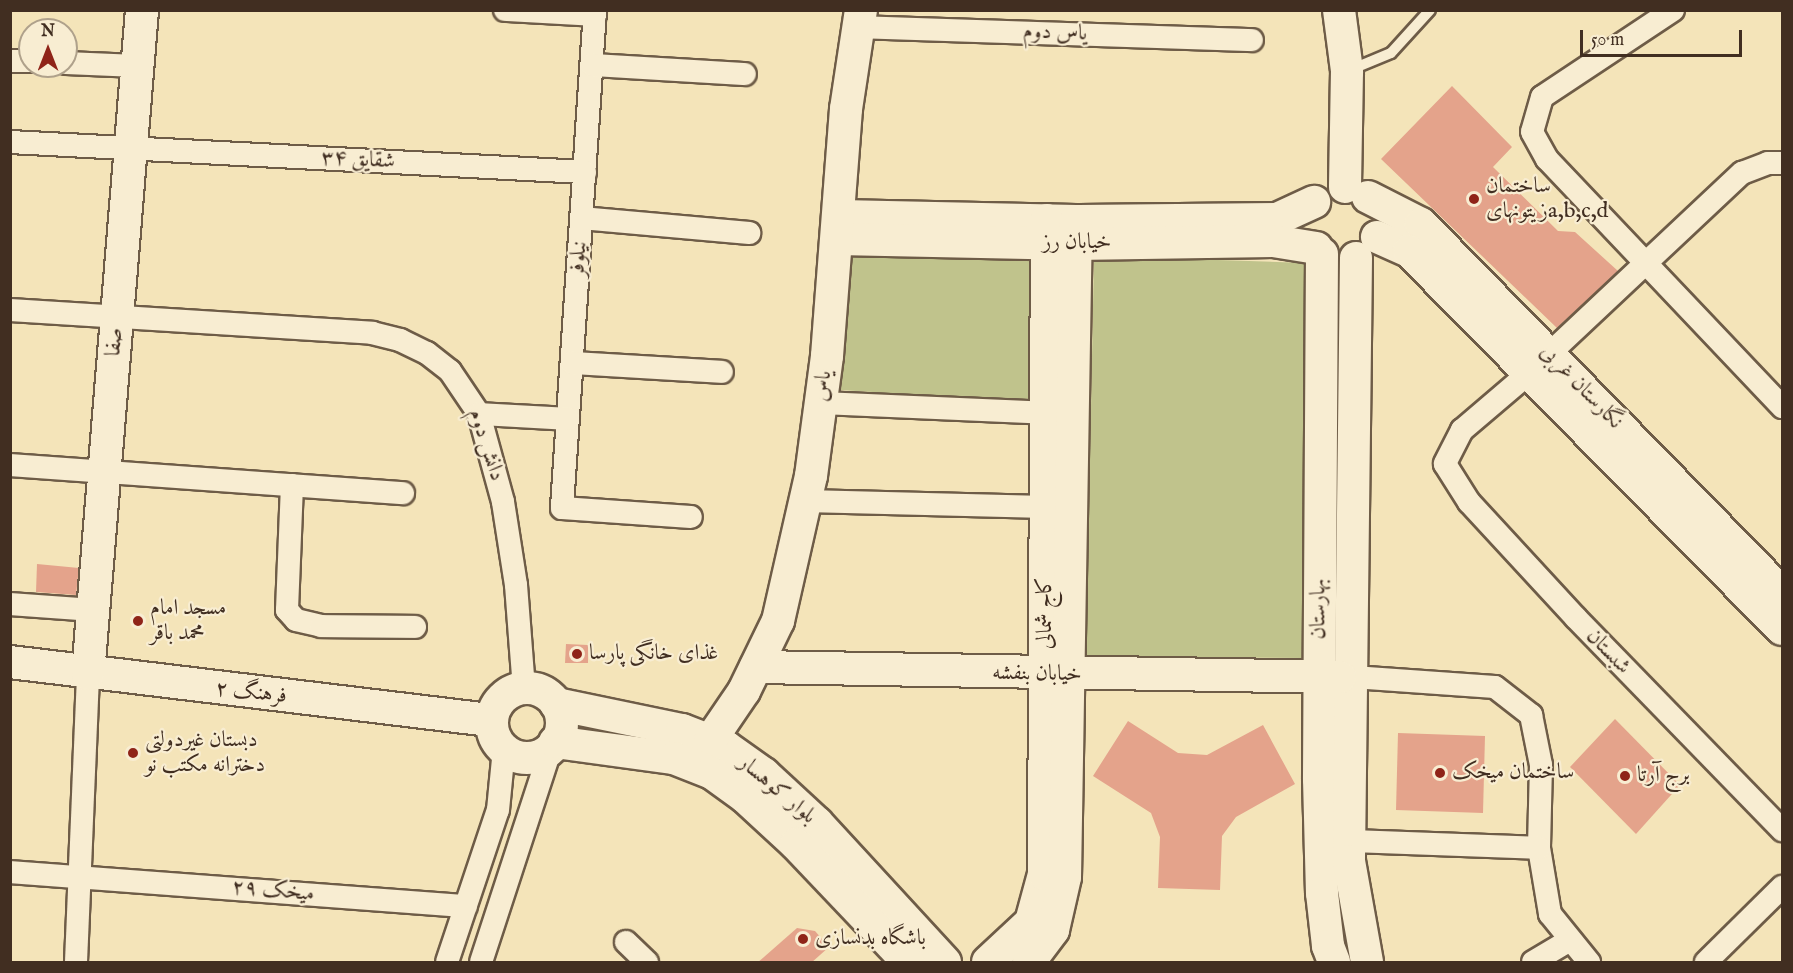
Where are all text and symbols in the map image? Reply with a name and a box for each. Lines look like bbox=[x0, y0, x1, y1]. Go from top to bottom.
north arrow bbox=[18, 18, 78, 78]
scale bar bbox=[1583, 18, 1745, 56]
street label: یاس دوم bbox=[1022, 19, 1088, 47]
text: N bbox=[41, 22, 55, 42]
text: 50 m bbox=[1591, 29, 1624, 52]
street label: شقایق ۳۴ bbox=[320, 145, 396, 175]
place label: ساختمان زیتونهایa,b,c,d bbox=[1486, 173, 1608, 224]
marker: ساختمان زیتونهایa,b,c,d bbox=[1467, 192, 1481, 206]
street label: خیابان رز bbox=[1043, 230, 1111, 256]
street label: نیلوفر bbox=[565, 240, 593, 278]
street label: صفا bbox=[101, 327, 129, 357]
street label: نگارستان غربی bbox=[1534, 339, 1628, 435]
street label: یاس bbox=[808, 369, 838, 403]
street label: دانش دوم bbox=[462, 406, 510, 484]
street label: کاج شمالی bbox=[1033, 577, 1059, 649]
street label: بهارستان bbox=[1306, 579, 1332, 639]
place label: مسجد امام محمد باقر bbox=[150, 595, 226, 646]
marker: مسجد امام محمد باقر bbox=[131, 614, 145, 628]
street label: شبستان bbox=[1580, 624, 1636, 680]
place label: غذای خانگی پارسا bbox=[589, 641, 718, 667]
marker: غذای خانگی پارسا bbox=[570, 647, 584, 661]
street label: خیابان بنفشه bbox=[992, 660, 1082, 688]
street label: فرهنگ ۲ bbox=[214, 676, 288, 710]
place label: دبستان غیردولتی دخترانه مکتب نو bbox=[145, 727, 265, 778]
marker: دبستان غیردولتی دخترانه مکتب نو bbox=[126, 746, 140, 760]
street label: بلوار کوهسار bbox=[733, 750, 821, 830]
place label: ساختمان میخک bbox=[1452, 760, 1574, 786]
place label: برج آرتا bbox=[1637, 763, 1690, 789]
marker: ساختمان میخک bbox=[1433, 766, 1447, 780]
marker: برج آرتا bbox=[1618, 769, 1632, 783]
street label: میخک ۲۹ bbox=[231, 874, 315, 908]
place label: باشگاه بدنسازی bbox=[815, 926, 926, 952]
marker: باشگاه بدنسازی bbox=[796, 932, 810, 946]

